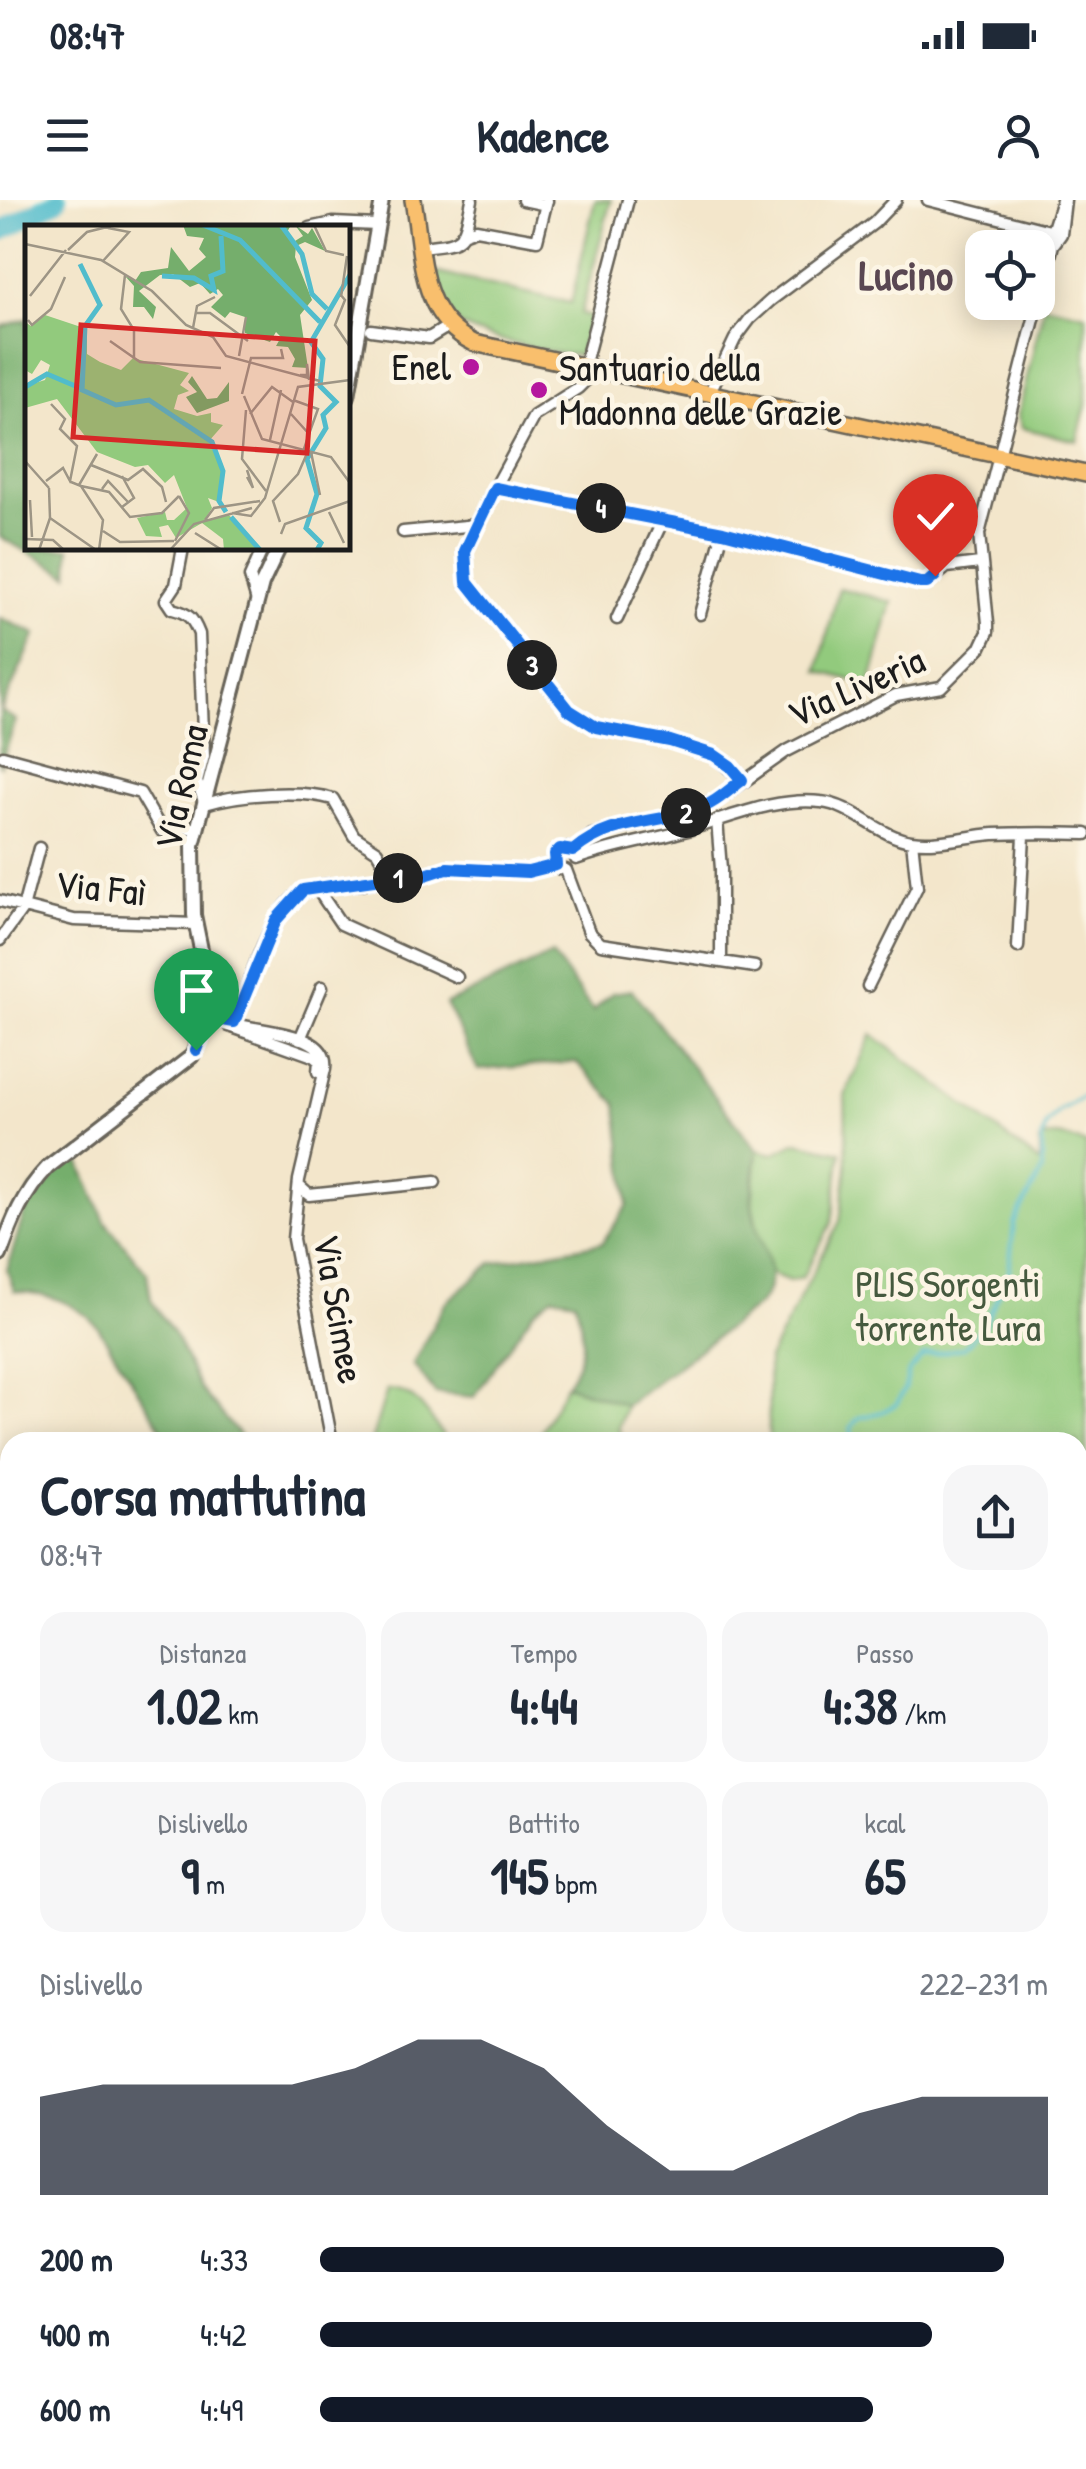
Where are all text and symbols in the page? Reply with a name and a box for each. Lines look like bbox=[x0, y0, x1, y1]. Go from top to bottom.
text: 08:47 bbox=[50, 9, 125, 61]
text: Kadence bbox=[477, 105, 609, 166]
icon: menu bbox=[40, 108, 95, 163]
icon: person bbox=[991, 108, 1046, 163]
inset map bbox=[25, 225, 350, 550]
map controls bbox=[965, 230, 1055, 320]
button: locate bbox=[965, 230, 1055, 320]
district label: Lucino bbox=[859, 246, 953, 303]
place label: Enel bbox=[392, 340, 452, 392]
place label: Santuario della Madonna delle Grazie bbox=[559, 341, 842, 437]
marker: Enel bbox=[460, 356, 482, 378]
marker: Santuario della Madonna delle Grazie bbox=[528, 379, 550, 401]
pin bbox=[893, 474, 978, 577]
pin: 4 bbox=[576, 483, 626, 533]
text: 4 bbox=[596, 489, 606, 527]
icon: check bbox=[908, 489, 963, 544]
street label: Via Liveria bbox=[779, 633, 932, 739]
pin: 3 bbox=[507, 640, 557, 690]
text: 3 bbox=[526, 646, 538, 684]
street label: Via Roma bbox=[140, 719, 220, 854]
pin: 2 bbox=[661, 788, 711, 838]
text: 2 bbox=[679, 794, 693, 832]
pin: 1 bbox=[373, 853, 423, 903]
street label: Via Faì bbox=[53, 856, 149, 918]
text: 1 bbox=[393, 859, 403, 897]
pin bbox=[154, 948, 239, 1051]
icon: arrive bbox=[169, 963, 224, 1018]
street label: Via Scimee bbox=[301, 1230, 379, 1387]
park label: PLIS Sorgenti torrente Lura bbox=[855, 1257, 1041, 1353]
text: Corsa mattutina bbox=[40, 1458, 365, 1532]
button: share bbox=[943, 1465, 1048, 1570]
text: 08:47 bbox=[40, 1533, 103, 1576]
text: Distanza bbox=[160, 1634, 246, 1672]
text: Tempo bbox=[511, 1634, 577, 1672]
text: Passo bbox=[856, 1634, 914, 1672]
text: 1.02 bbox=[147, 1672, 222, 1740]
text: 4:44 bbox=[510, 1672, 578, 1740]
text: 4:38 bbox=[823, 1672, 898, 1740]
text: km bbox=[222, 1695, 259, 1733]
text: /km bbox=[898, 1695, 947, 1733]
text: Dislivello bbox=[158, 1804, 248, 1842]
text: Battito bbox=[508, 1804, 580, 1842]
text: kcal bbox=[865, 1804, 905, 1842]
text: 9 bbox=[181, 1842, 199, 1910]
text: 145 bbox=[490, 1842, 549, 1910]
text: 65 bbox=[864, 1842, 906, 1910]
text: m bbox=[199, 1865, 225, 1903]
text: bpm bbox=[549, 1865, 598, 1903]
text: Dislivello bbox=[40, 1962, 143, 2005]
text: 222–231 m bbox=[920, 1962, 1048, 2005]
text: 200 m bbox=[40, 2238, 113, 2281]
text: 4:33 bbox=[200, 2238, 248, 2281]
text: 400 m bbox=[40, 2313, 110, 2356]
text: 4:42 bbox=[200, 2313, 246, 2356]
text: 600 m bbox=[40, 2388, 111, 2431]
text: 4:49 bbox=[200, 2388, 243, 2431]

